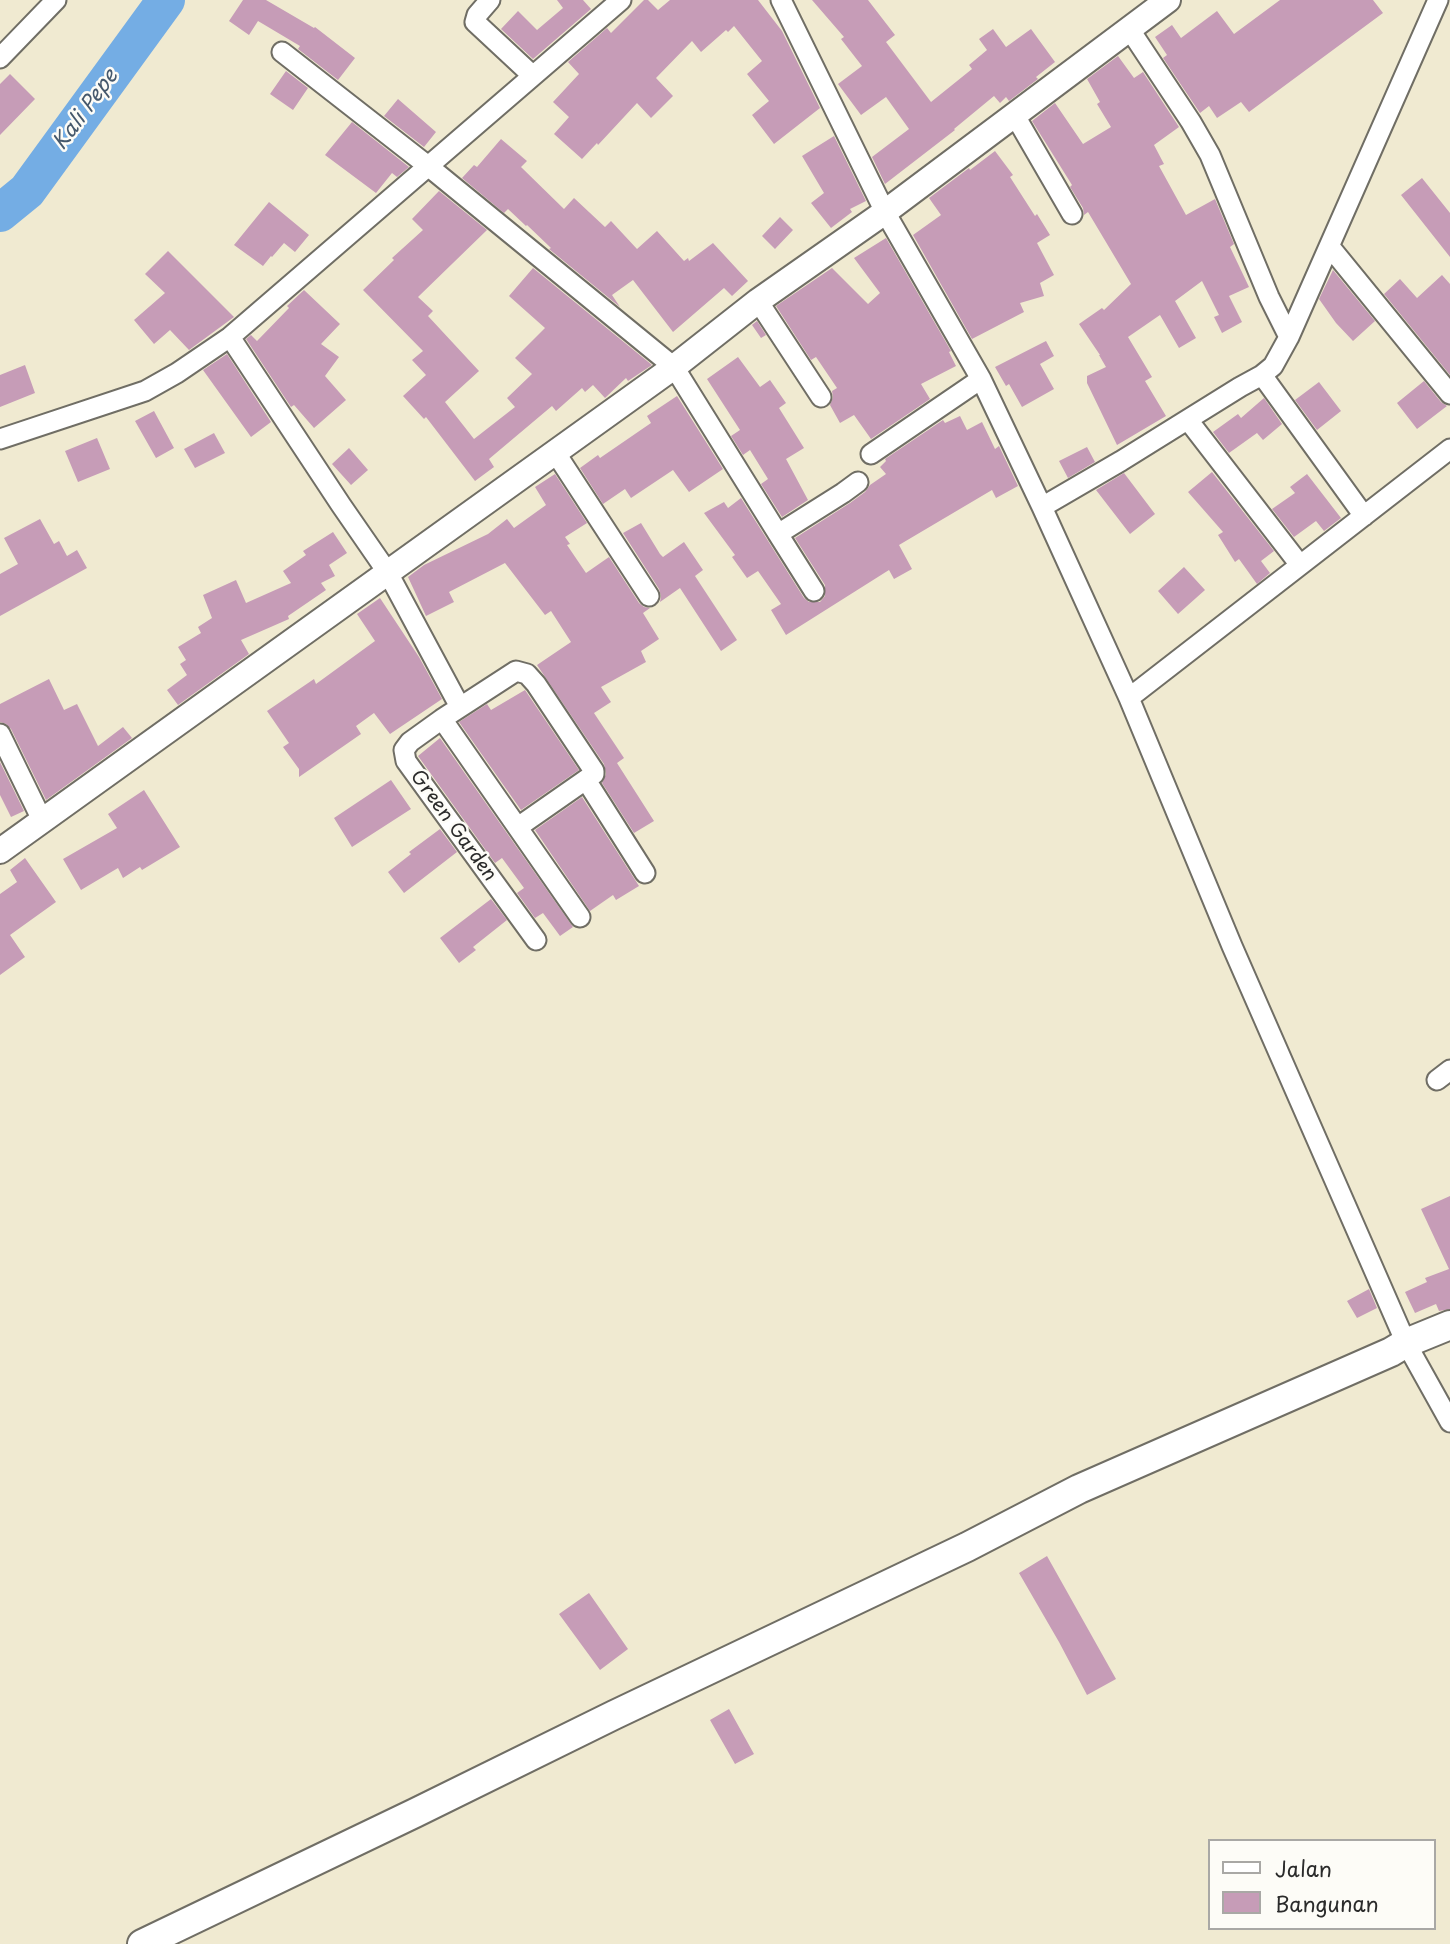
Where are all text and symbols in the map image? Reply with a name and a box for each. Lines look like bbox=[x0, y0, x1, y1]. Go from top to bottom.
water label: Kali Pepe bbox=[48, 65, 124, 155]
street label: Green Garden bbox=[405, 766, 501, 886]
legend bbox=[1208, 1839, 1436, 1930]
text: Jalan bbox=[1275, 1852, 1332, 1884]
text: Bangunan bbox=[1275, 1887, 1379, 1919]

